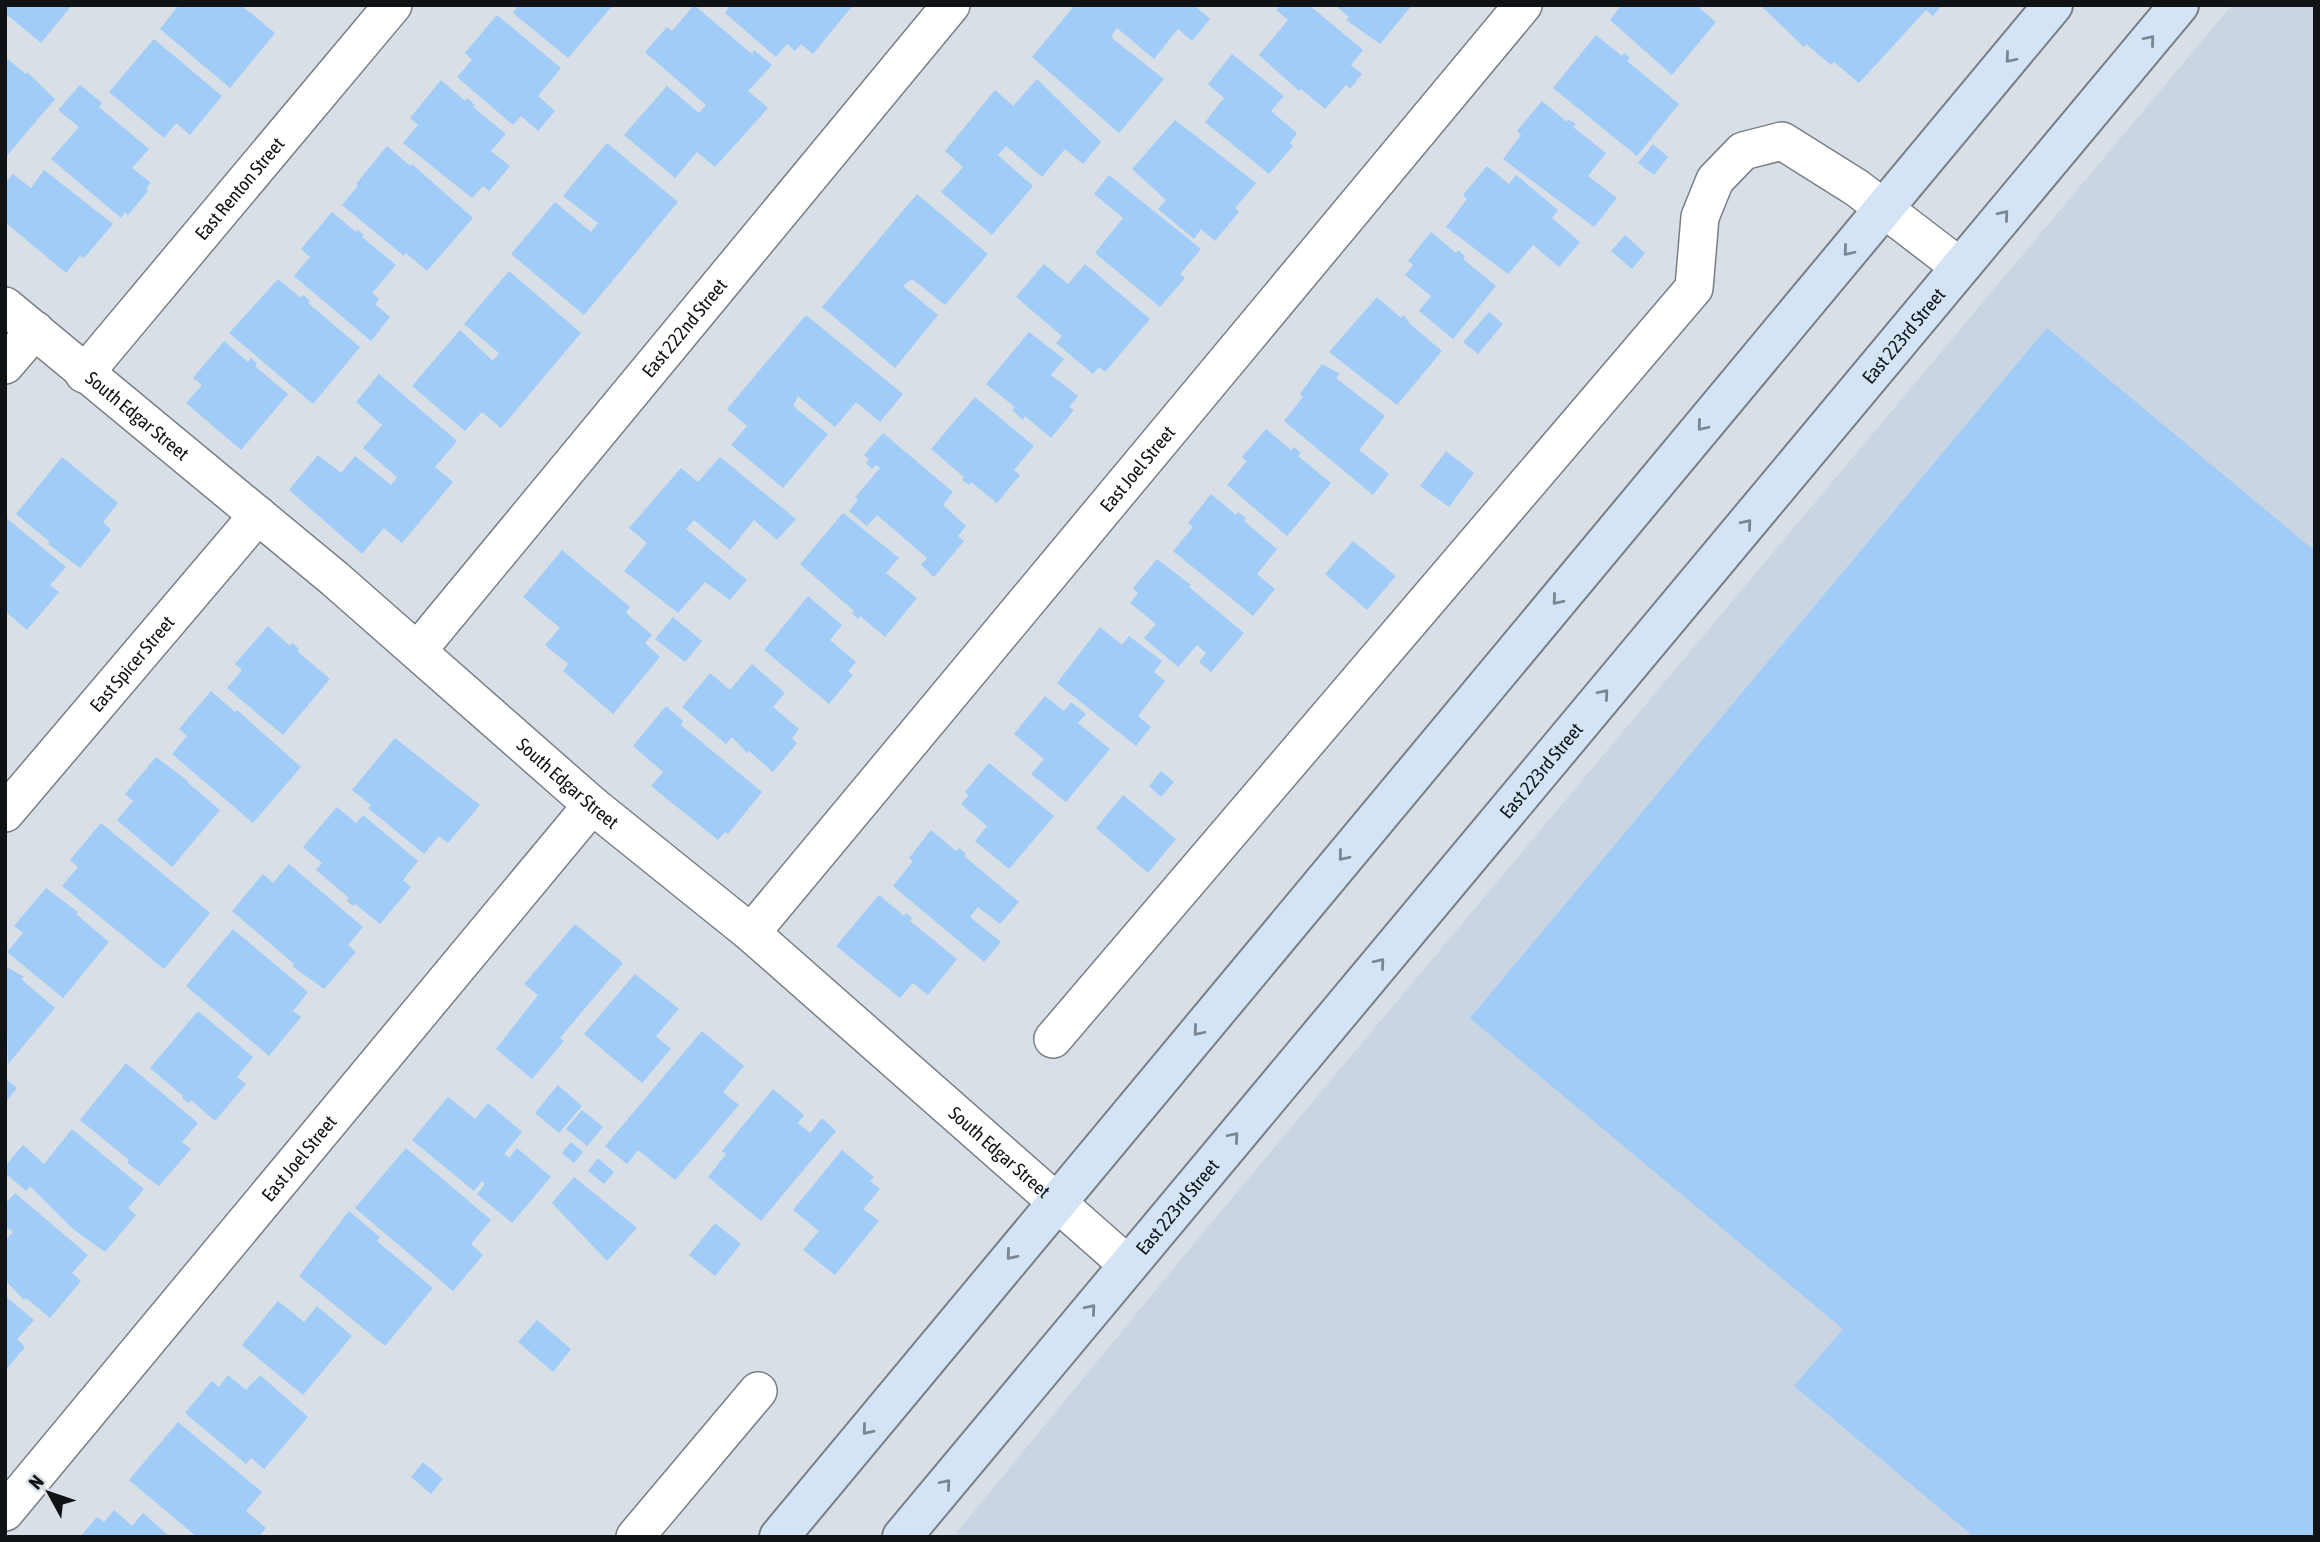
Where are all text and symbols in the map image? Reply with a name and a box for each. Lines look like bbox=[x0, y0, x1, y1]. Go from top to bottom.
one-way arrow bbox=[2142, 36, 2154, 49]
one-way arrow bbox=[2006, 49, 2018, 62]
street label: East Renton Street bbox=[190, 133, 289, 244]
one-way arrow bbox=[1996, 210, 2008, 223]
one-way arrow bbox=[1844, 243, 1856, 256]
street label: East 222nd Street bbox=[637, 274, 731, 381]
street label: East 223rd Street bbox=[1857, 283, 1949, 388]
street label: South Edgar Street bbox=[82, 367, 194, 465]
one-way arrow bbox=[1698, 417, 1710, 430]
street label: East Joel Street bbox=[1095, 421, 1179, 516]
one-way arrow bbox=[1739, 519, 1751, 532]
one-way arrow bbox=[1552, 593, 1565, 605]
street label: East Spicer Street bbox=[85, 611, 179, 716]
one-way arrow bbox=[1596, 690, 1608, 703]
street label: East 223rd Street bbox=[1495, 718, 1587, 823]
street label: South Edgar Street bbox=[513, 733, 623, 833]
one-way arrow bbox=[1339, 848, 1352, 861]
one-way arrow bbox=[1372, 958, 1384, 971]
one-way arrow bbox=[1193, 1023, 1206, 1035]
street label: South Edgar Street bbox=[945, 1102, 1055, 1202]
street label: East Joel Street bbox=[257, 1111, 341, 1205]
one-way arrow bbox=[1226, 1133, 1238, 1146]
street label: East 223rd Street bbox=[1131, 1155, 1223, 1259]
one-way arrow bbox=[1007, 1247, 1020, 1259]
one-way arrow bbox=[1083, 1305, 1095, 1318]
one-way arrow bbox=[862, 1422, 875, 1435]
north arrow bbox=[14, 1458, 84, 1528]
text: N bbox=[24, 1471, 48, 1493]
one-way arrow bbox=[938, 1480, 950, 1493]

